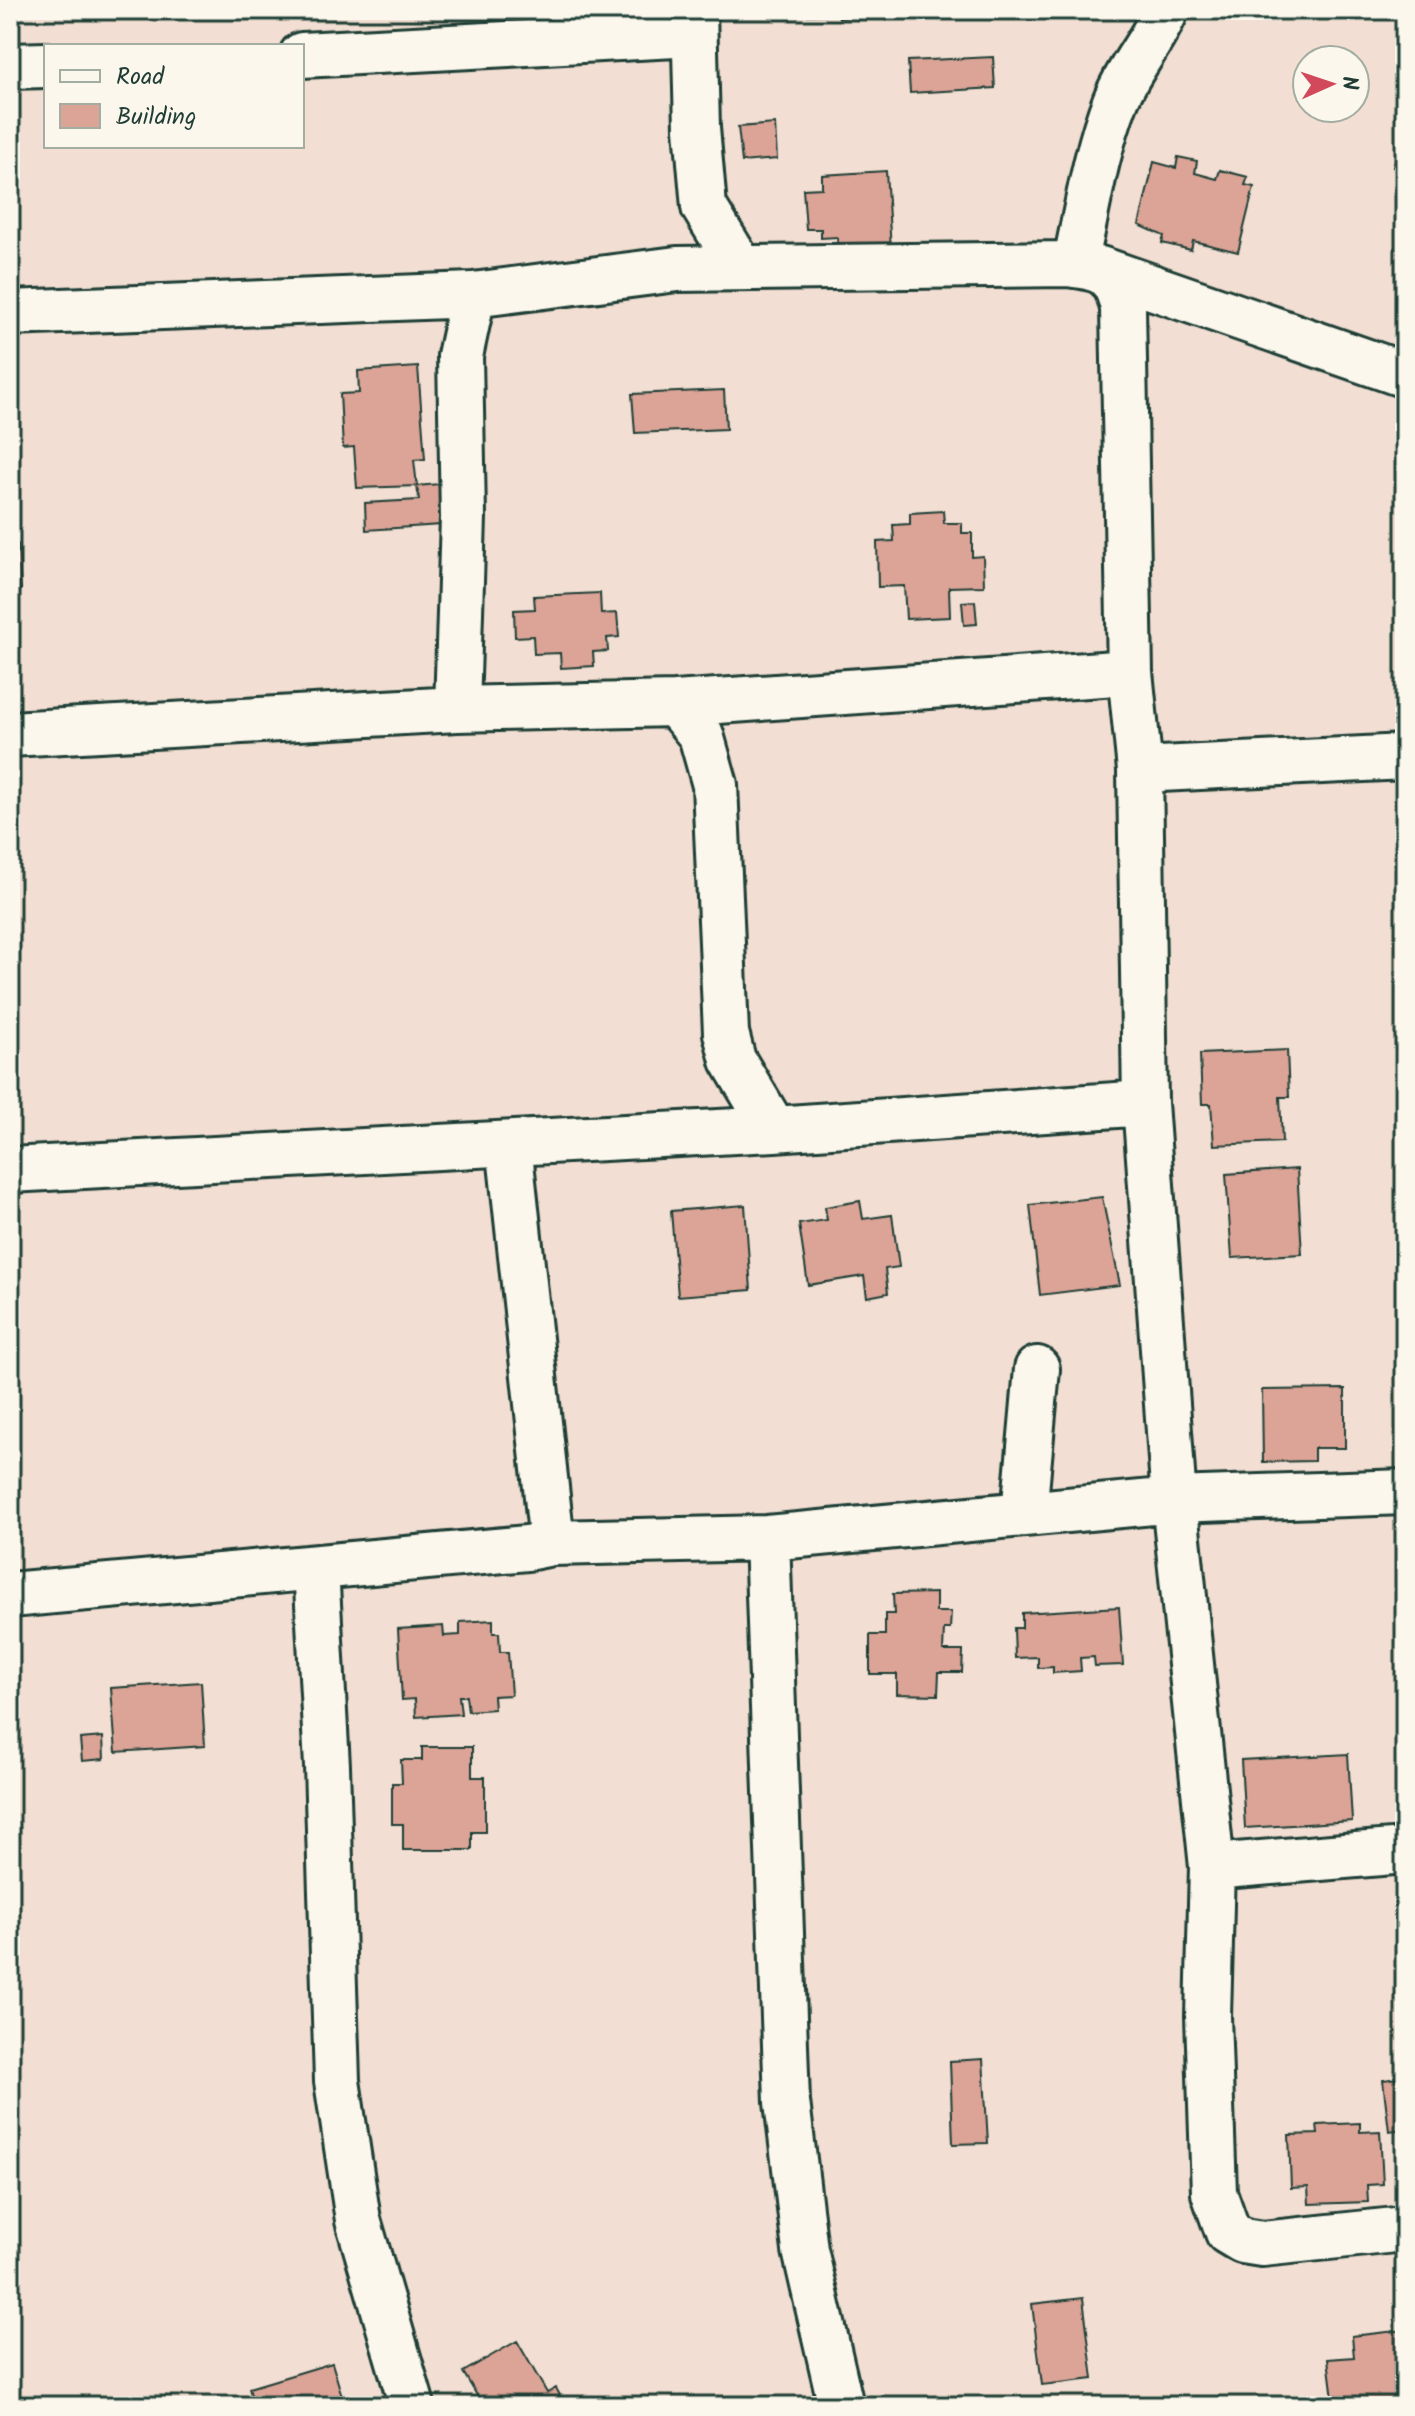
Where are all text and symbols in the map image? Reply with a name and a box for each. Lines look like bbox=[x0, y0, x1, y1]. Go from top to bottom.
legend bbox=[44, 44, 304, 148]
north arrow bbox=[1291, 44, 1371, 124]
text: Road bbox=[116, 58, 165, 97]
text: N bbox=[1331, 75, 1366, 91]
text: Building bbox=[116, 98, 196, 137]

